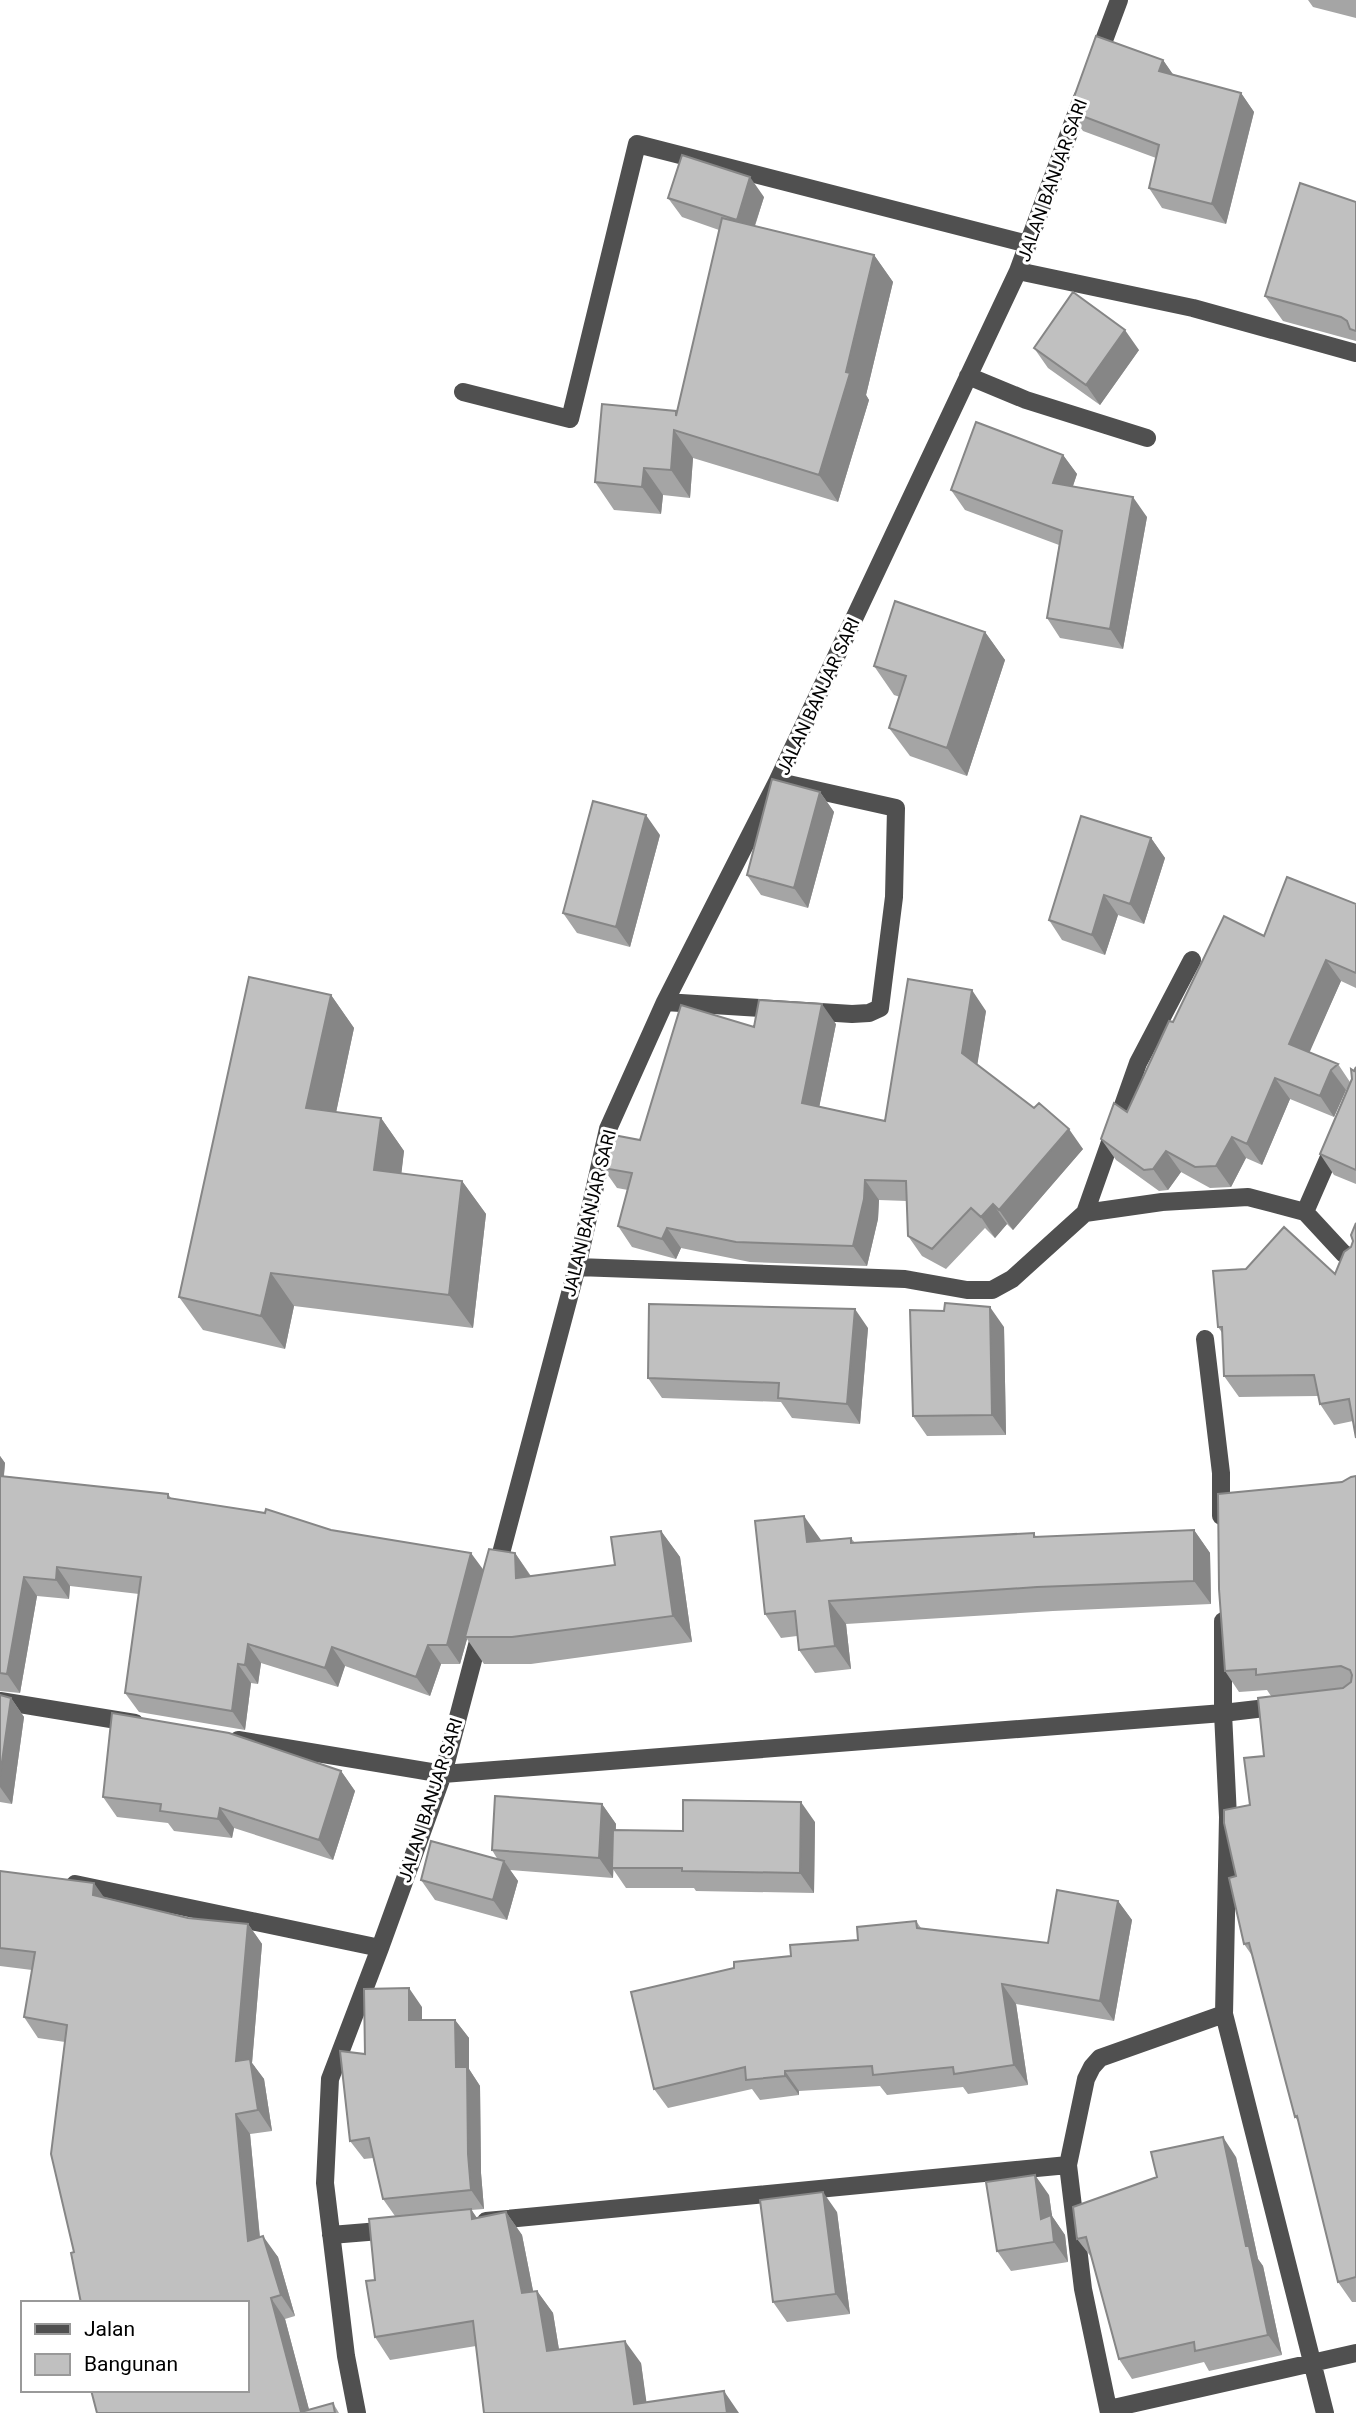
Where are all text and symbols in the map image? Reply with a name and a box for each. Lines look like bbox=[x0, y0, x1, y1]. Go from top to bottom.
street label: JALAN BANJAR SARI bbox=[1013, 96, 1091, 264]
street label: JALAN BANJAR SARI bbox=[772, 614, 864, 778]
street label: JALAN BANJAR SARI bbox=[558, 1127, 620, 1299]
street label: JALAN BANJAR SARI bbox=[393, 1715, 467, 1885]
legend bbox=[21, 2301, 248, 2392]
text: Jalan bbox=[84, 2317, 135, 2341]
text: Bangunan bbox=[84, 2352, 178, 2376]

